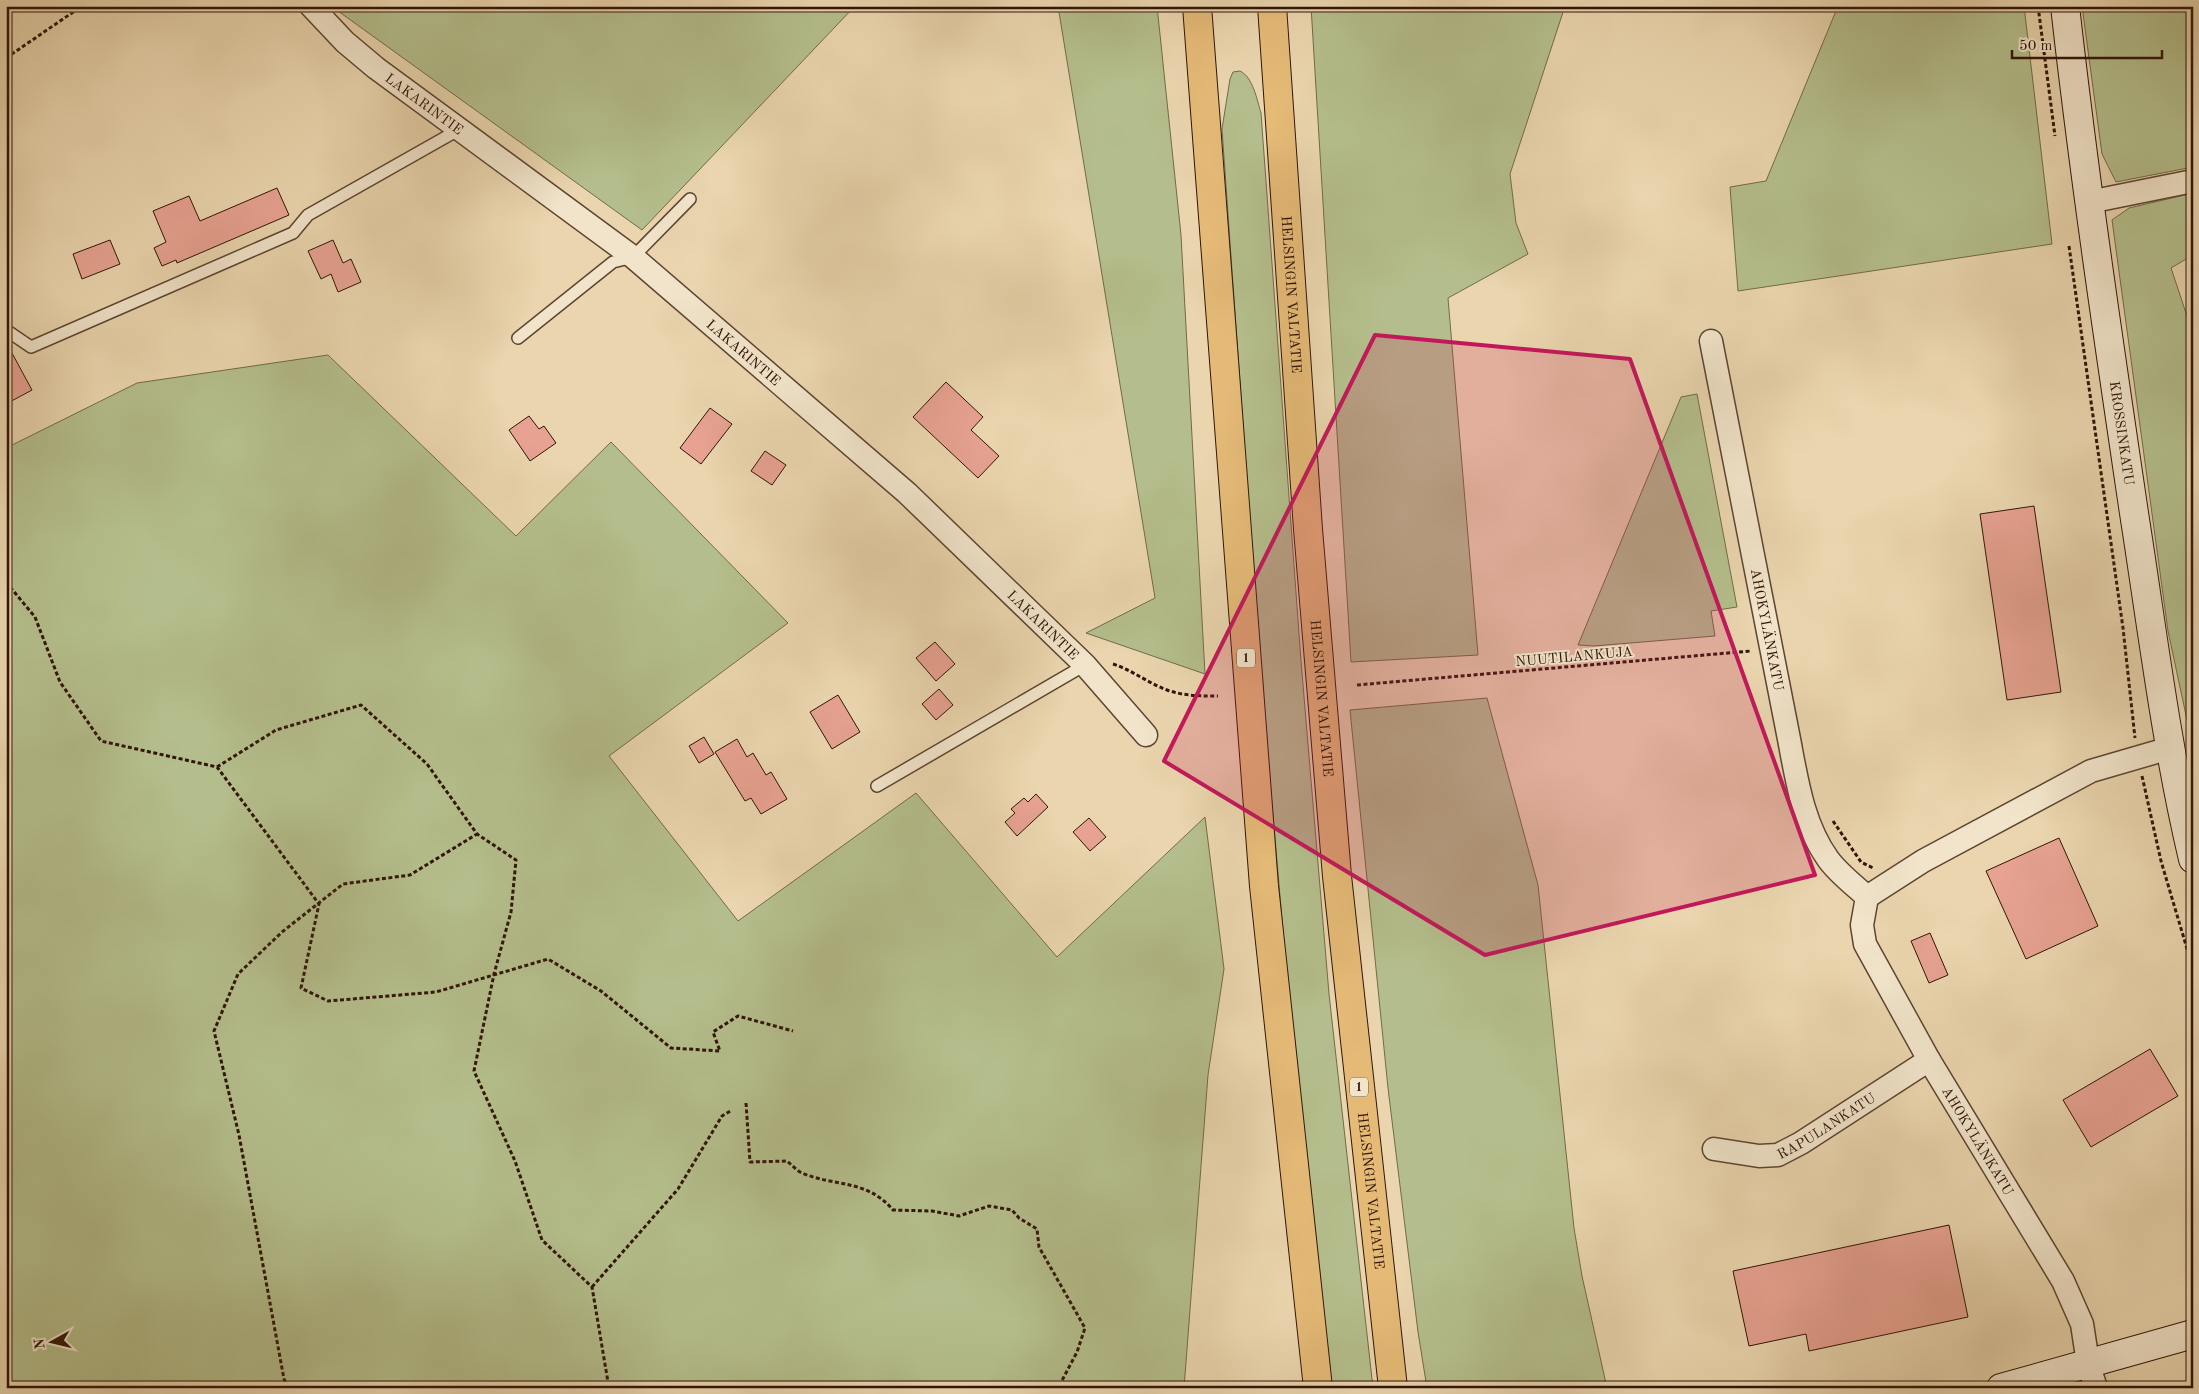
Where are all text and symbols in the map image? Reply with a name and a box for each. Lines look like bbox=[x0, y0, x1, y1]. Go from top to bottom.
scale bar bbox=[2012, 28, 2162, 60]
text: 50 m bbox=[2019, 39, 2053, 54]
street label: LAKARINTIE bbox=[382, 71, 465, 138]
street label: HELSINGIN VALTATIE bbox=[1278, 215, 1303, 374]
street label: LAKARINTIE bbox=[703, 317, 783, 389]
street label: KROSSINKATU bbox=[2107, 380, 2136, 486]
street label: AHOKYLÄNKATU bbox=[1748, 567, 1785, 692]
street label: LAKARINTIE bbox=[1004, 588, 1081, 663]
street label: HELSINGIN VALTATIE bbox=[1308, 619, 1335, 778]
street label: NUUTILANKUJA bbox=[1515, 645, 1634, 669]
road number: 1 bbox=[1237, 648, 1255, 668]
road number: 1 bbox=[1350, 1078, 1368, 1096]
street label: AHOKYLÄNKATU bbox=[1939, 1085, 2015, 1198]
street label: RAPULANKATU bbox=[1775, 1091, 1878, 1162]
street label: HELSINGIN VALTATIE bbox=[1355, 1112, 1386, 1270]
north arrow bbox=[28, 1316, 78, 1366]
text: N bbox=[32, 1337, 48, 1350]

